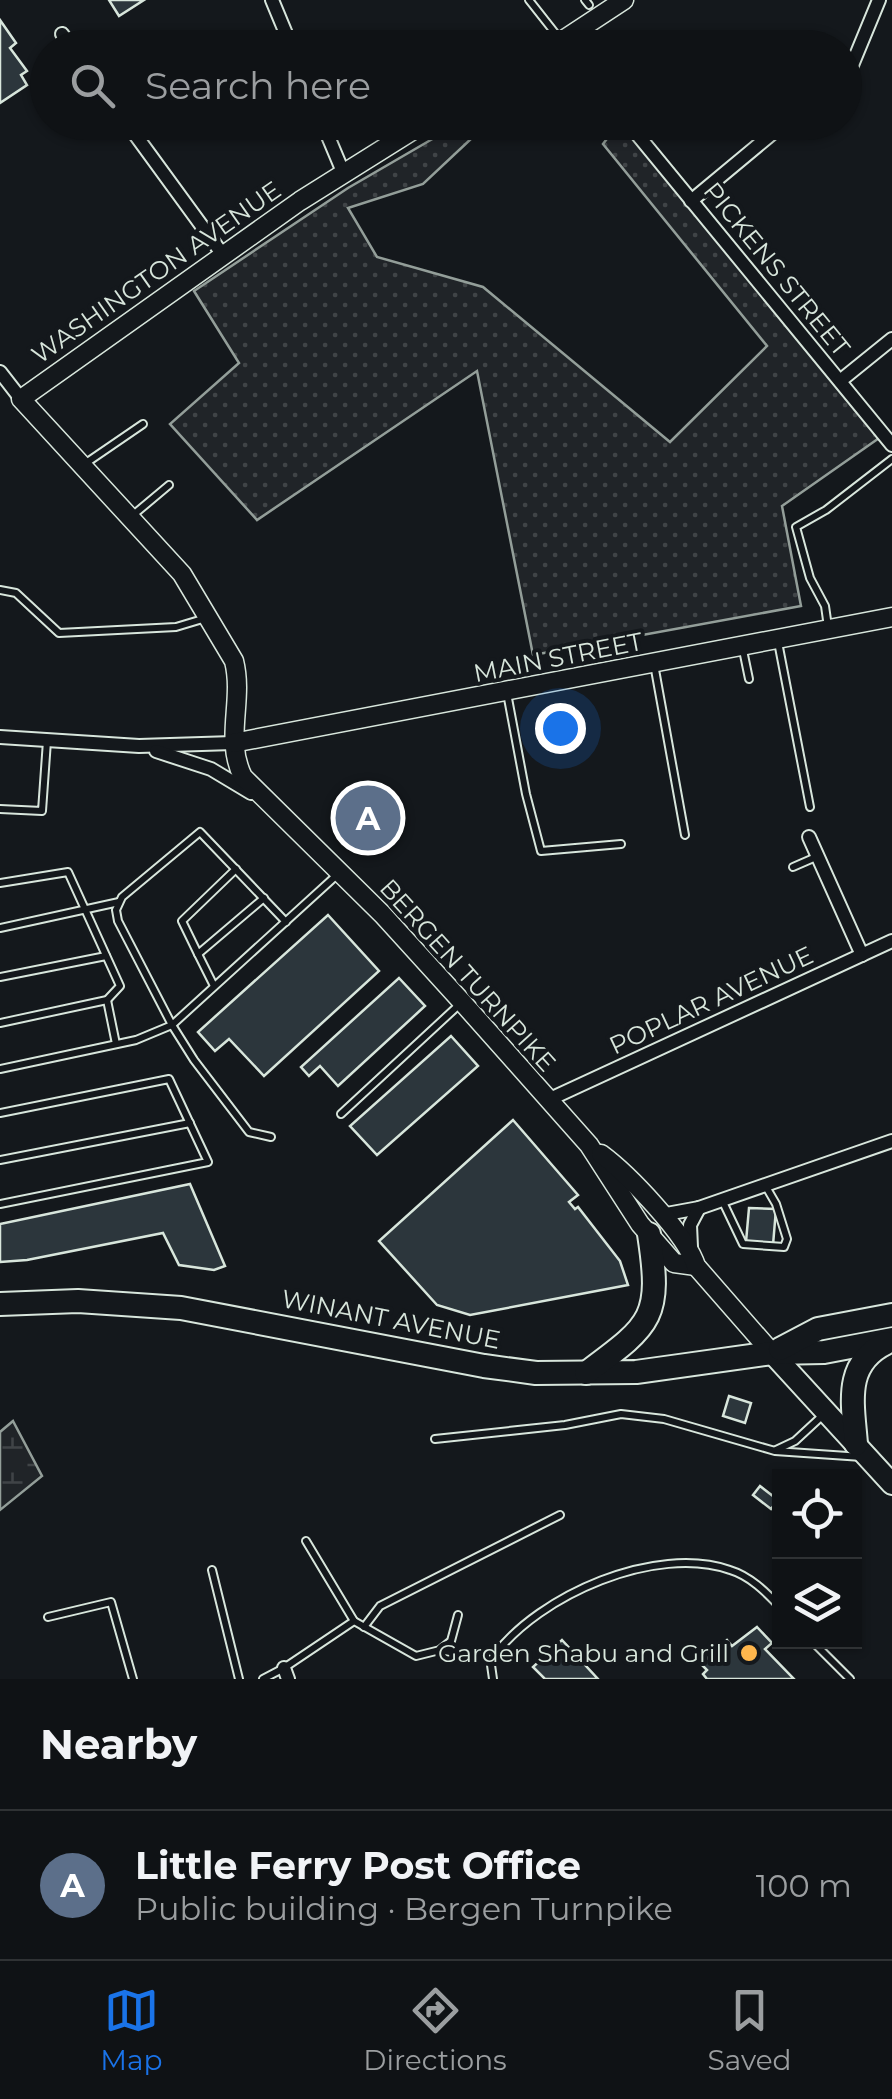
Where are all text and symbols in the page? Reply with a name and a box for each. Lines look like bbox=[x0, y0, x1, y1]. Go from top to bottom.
search box bbox=[30, 30, 862, 140]
icon: search bbox=[65, 58, 120, 113]
text: Search here bbox=[145, 62, 371, 109]
street label: WASHINGTON AVENUE bbox=[26, 174, 286, 370]
street label: PICKENS STREET bbox=[698, 176, 857, 363]
street label: MAIN STREET bbox=[471, 626, 646, 688]
your location bbox=[535, 703, 586, 754]
pin: A bbox=[336, 780, 400, 856]
street label: BERGEN TURNPIKE bbox=[374, 873, 562, 1077]
street label: POPLAR AVENUE bbox=[604, 940, 818, 1060]
street label: WINANT AVENUE bbox=[279, 1283, 503, 1355]
map controls bbox=[772, 1469, 862, 1649]
button: locate bbox=[772, 1469, 862, 1559]
button: layers bbox=[772, 1559, 862, 1649]
place label: Garden Shabu and Grill bbox=[438, 1638, 729, 1668]
marker: Garden Shabu and Grill bbox=[738, 1642, 760, 1664]
text: Nearby bbox=[40, 1718, 197, 1770]
text: Little Ferry Post Office bbox=[135, 1842, 581, 1889]
text: A bbox=[60, 1866, 85, 1905]
text: 100 m bbox=[756, 1866, 852, 1905]
text: Public building · Bergen Turnpike bbox=[135, 1889, 673, 1928]
tab: Map bbox=[100, 1983, 163, 2077]
tab: Directions bbox=[363, 1983, 507, 2077]
tab: Saved bbox=[707, 1983, 792, 2077]

